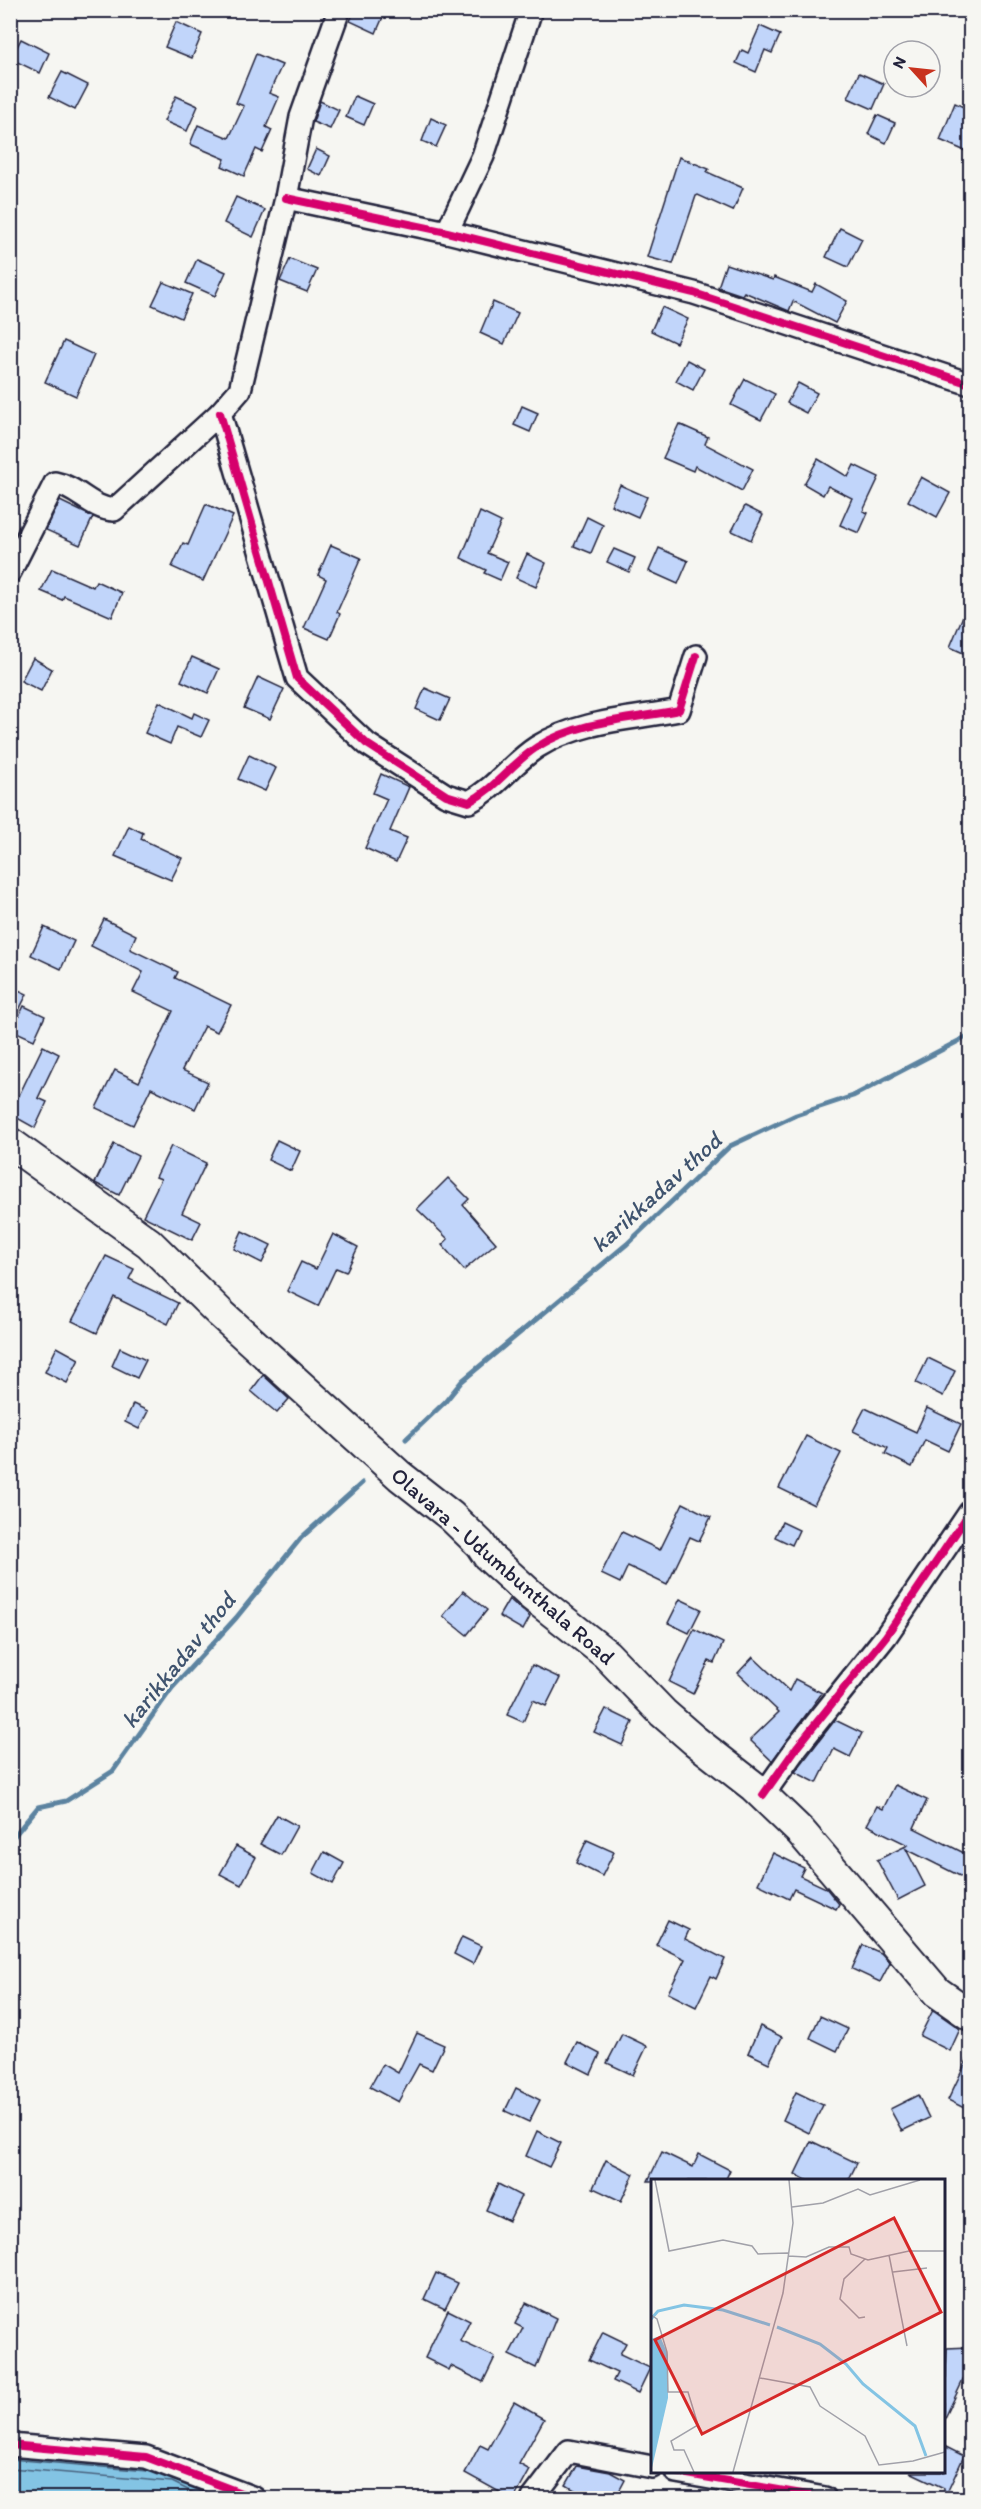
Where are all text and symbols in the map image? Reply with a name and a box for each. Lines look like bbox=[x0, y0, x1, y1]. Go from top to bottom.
north arrow bbox=[882, 39, 942, 99]
text: N bbox=[888, 53, 910, 72]
water label: karikkadav thod bbox=[585, 1124, 729, 1258]
street label: Olavara - Udumbunthala Road bbox=[386, 1461, 621, 1671]
water label: karikkadav thod bbox=[115, 1585, 243, 1734]
inset map bbox=[651, 2179, 945, 2473]

